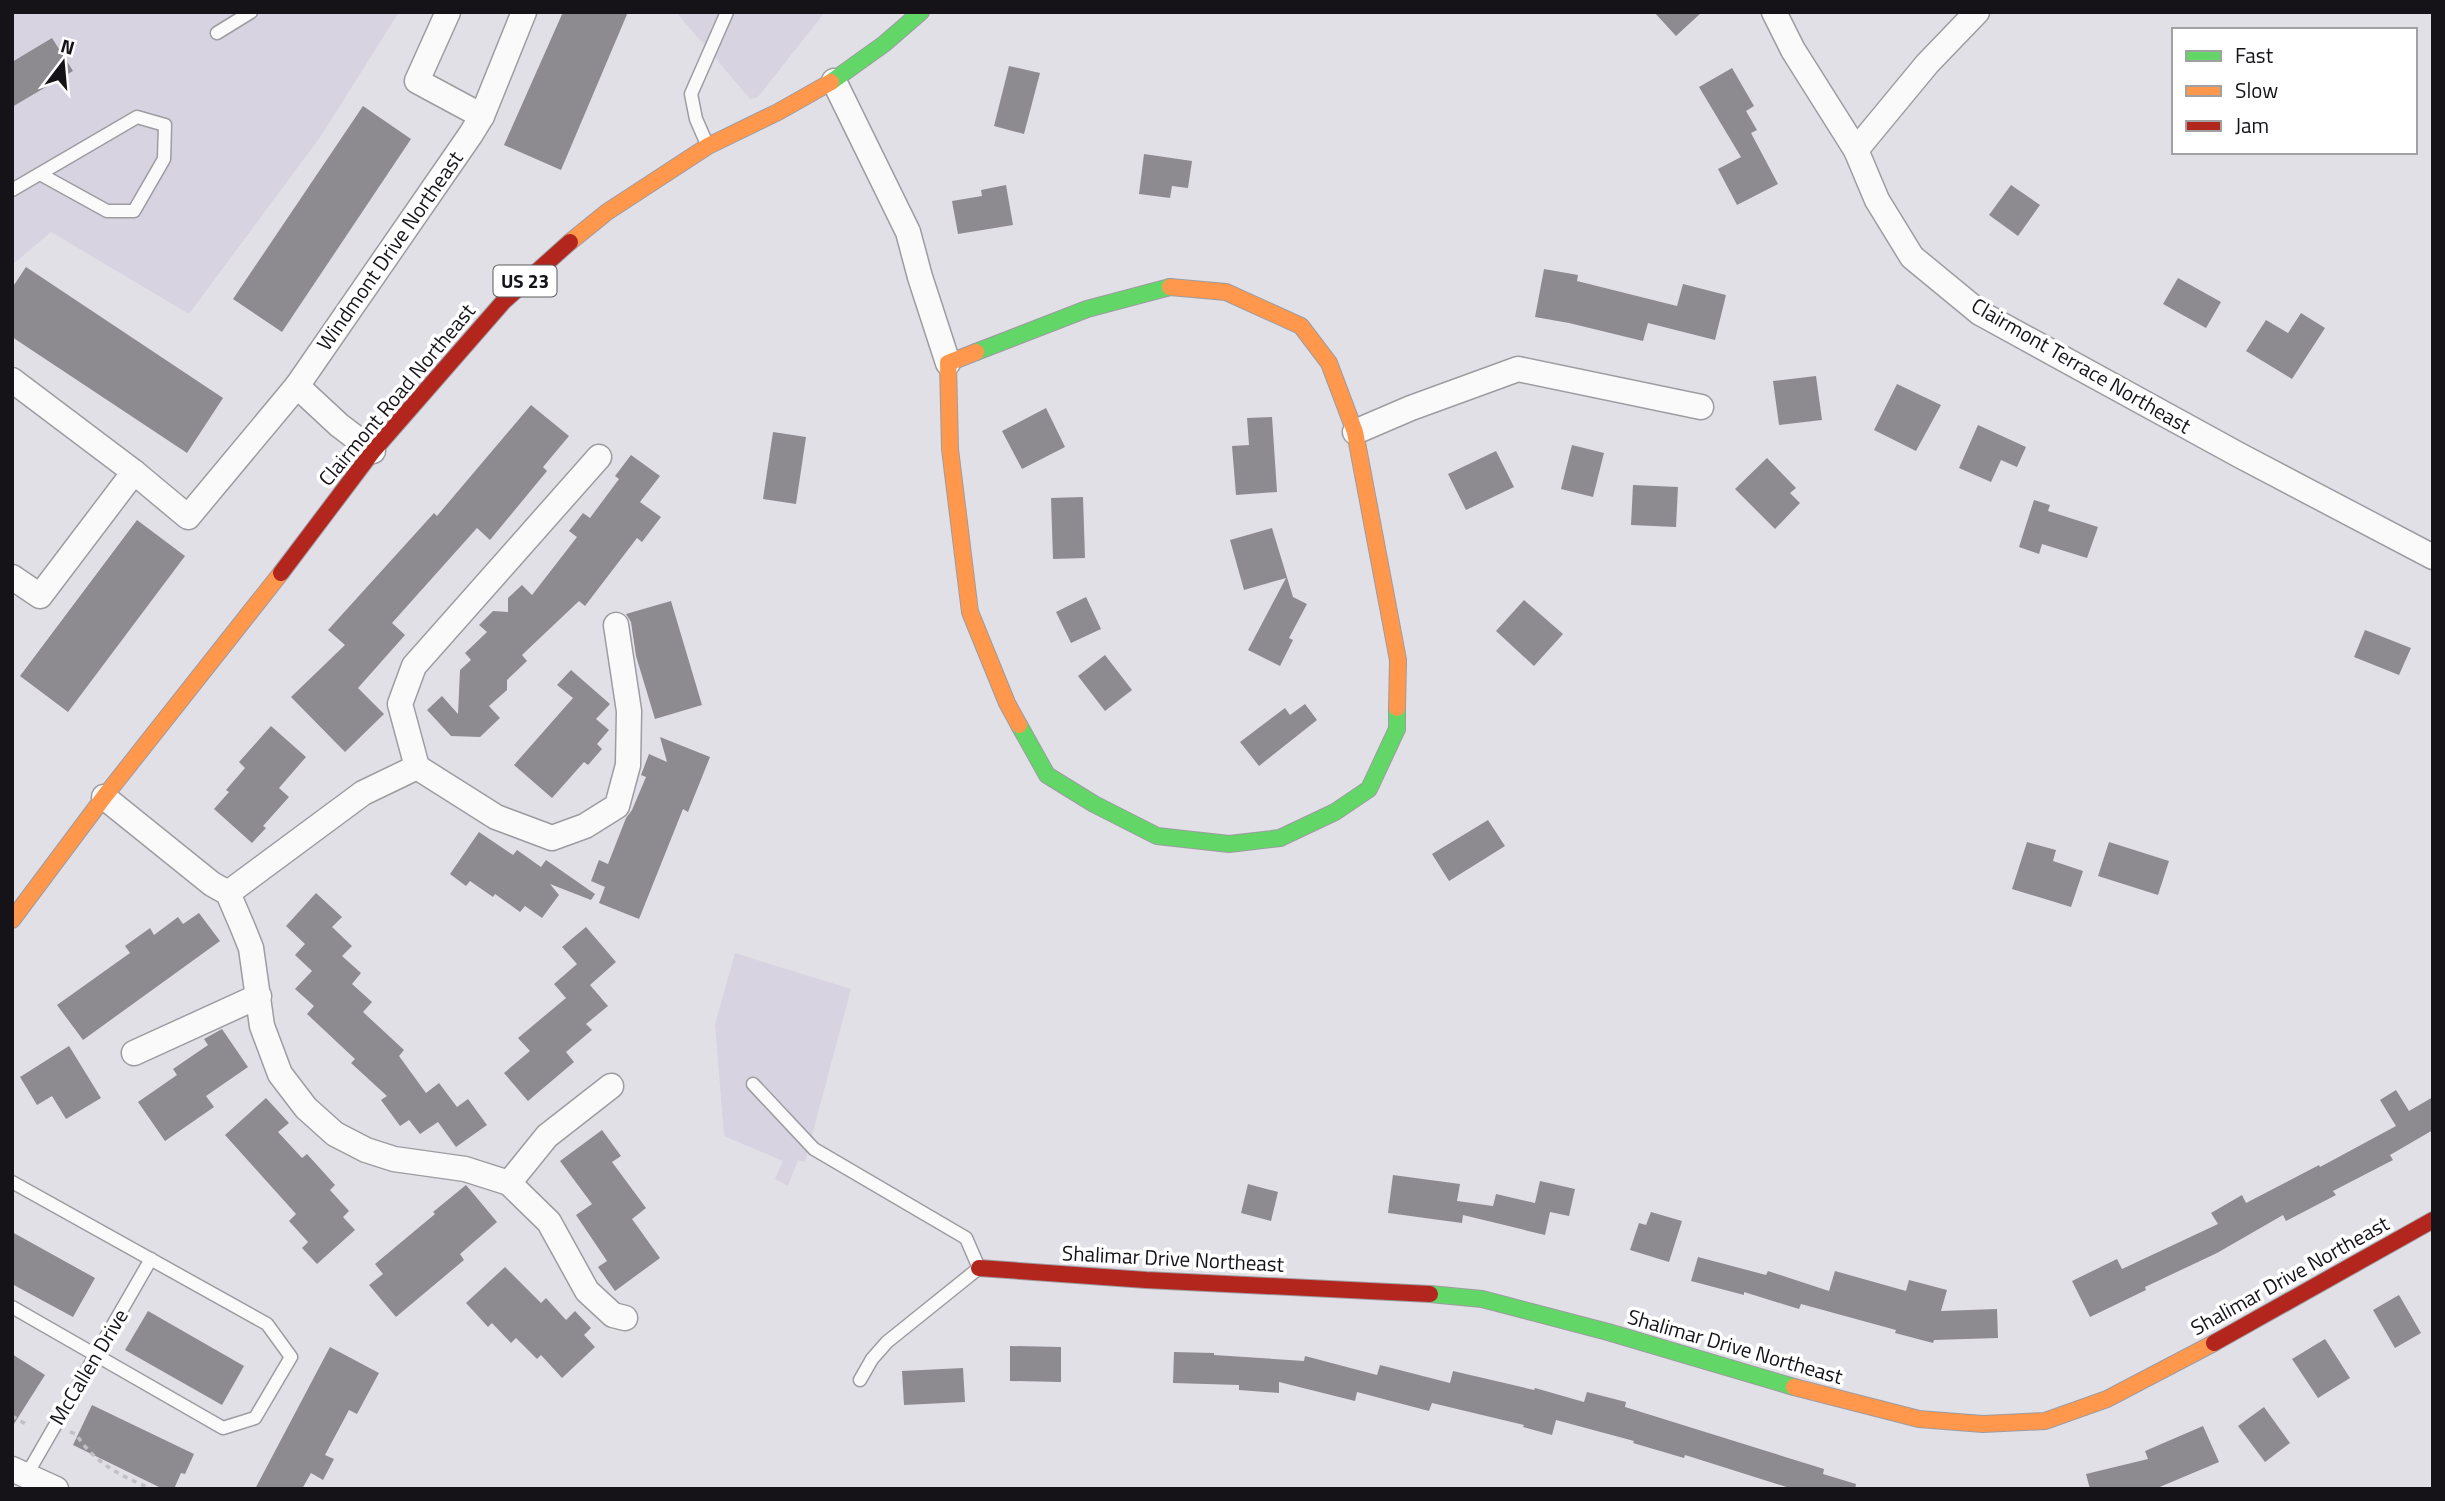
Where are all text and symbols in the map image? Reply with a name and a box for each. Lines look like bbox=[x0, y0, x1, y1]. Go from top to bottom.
north arrow bbox=[28, 28, 98, 98]
legend bbox=[2172, 28, 2417, 154]
text: N bbox=[57, 30, 78, 62]
text: Fast bbox=[2235, 39, 2274, 71]
text: Slow bbox=[2235, 74, 2278, 106]
text: Jam bbox=[2235, 109, 2269, 141]
street label: Windmont Drive Northeast bbox=[308, 144, 471, 357]
road number: US 23 bbox=[494, 266, 556, 296]
street label: Clairmont Terrace Northeast bbox=[1966, 289, 2198, 442]
street label: Clairmont Road Northeast bbox=[310, 296, 483, 493]
street label: Shalimar Drive Northeast bbox=[2184, 1207, 2395, 1343]
street label: Shalimar Drive Northeast bbox=[1061, 1236, 1286, 1280]
street label: Shalimar Drive Northeast bbox=[1624, 1300, 1847, 1392]
street label: McCallen Drive bbox=[41, 1302, 136, 1431]

